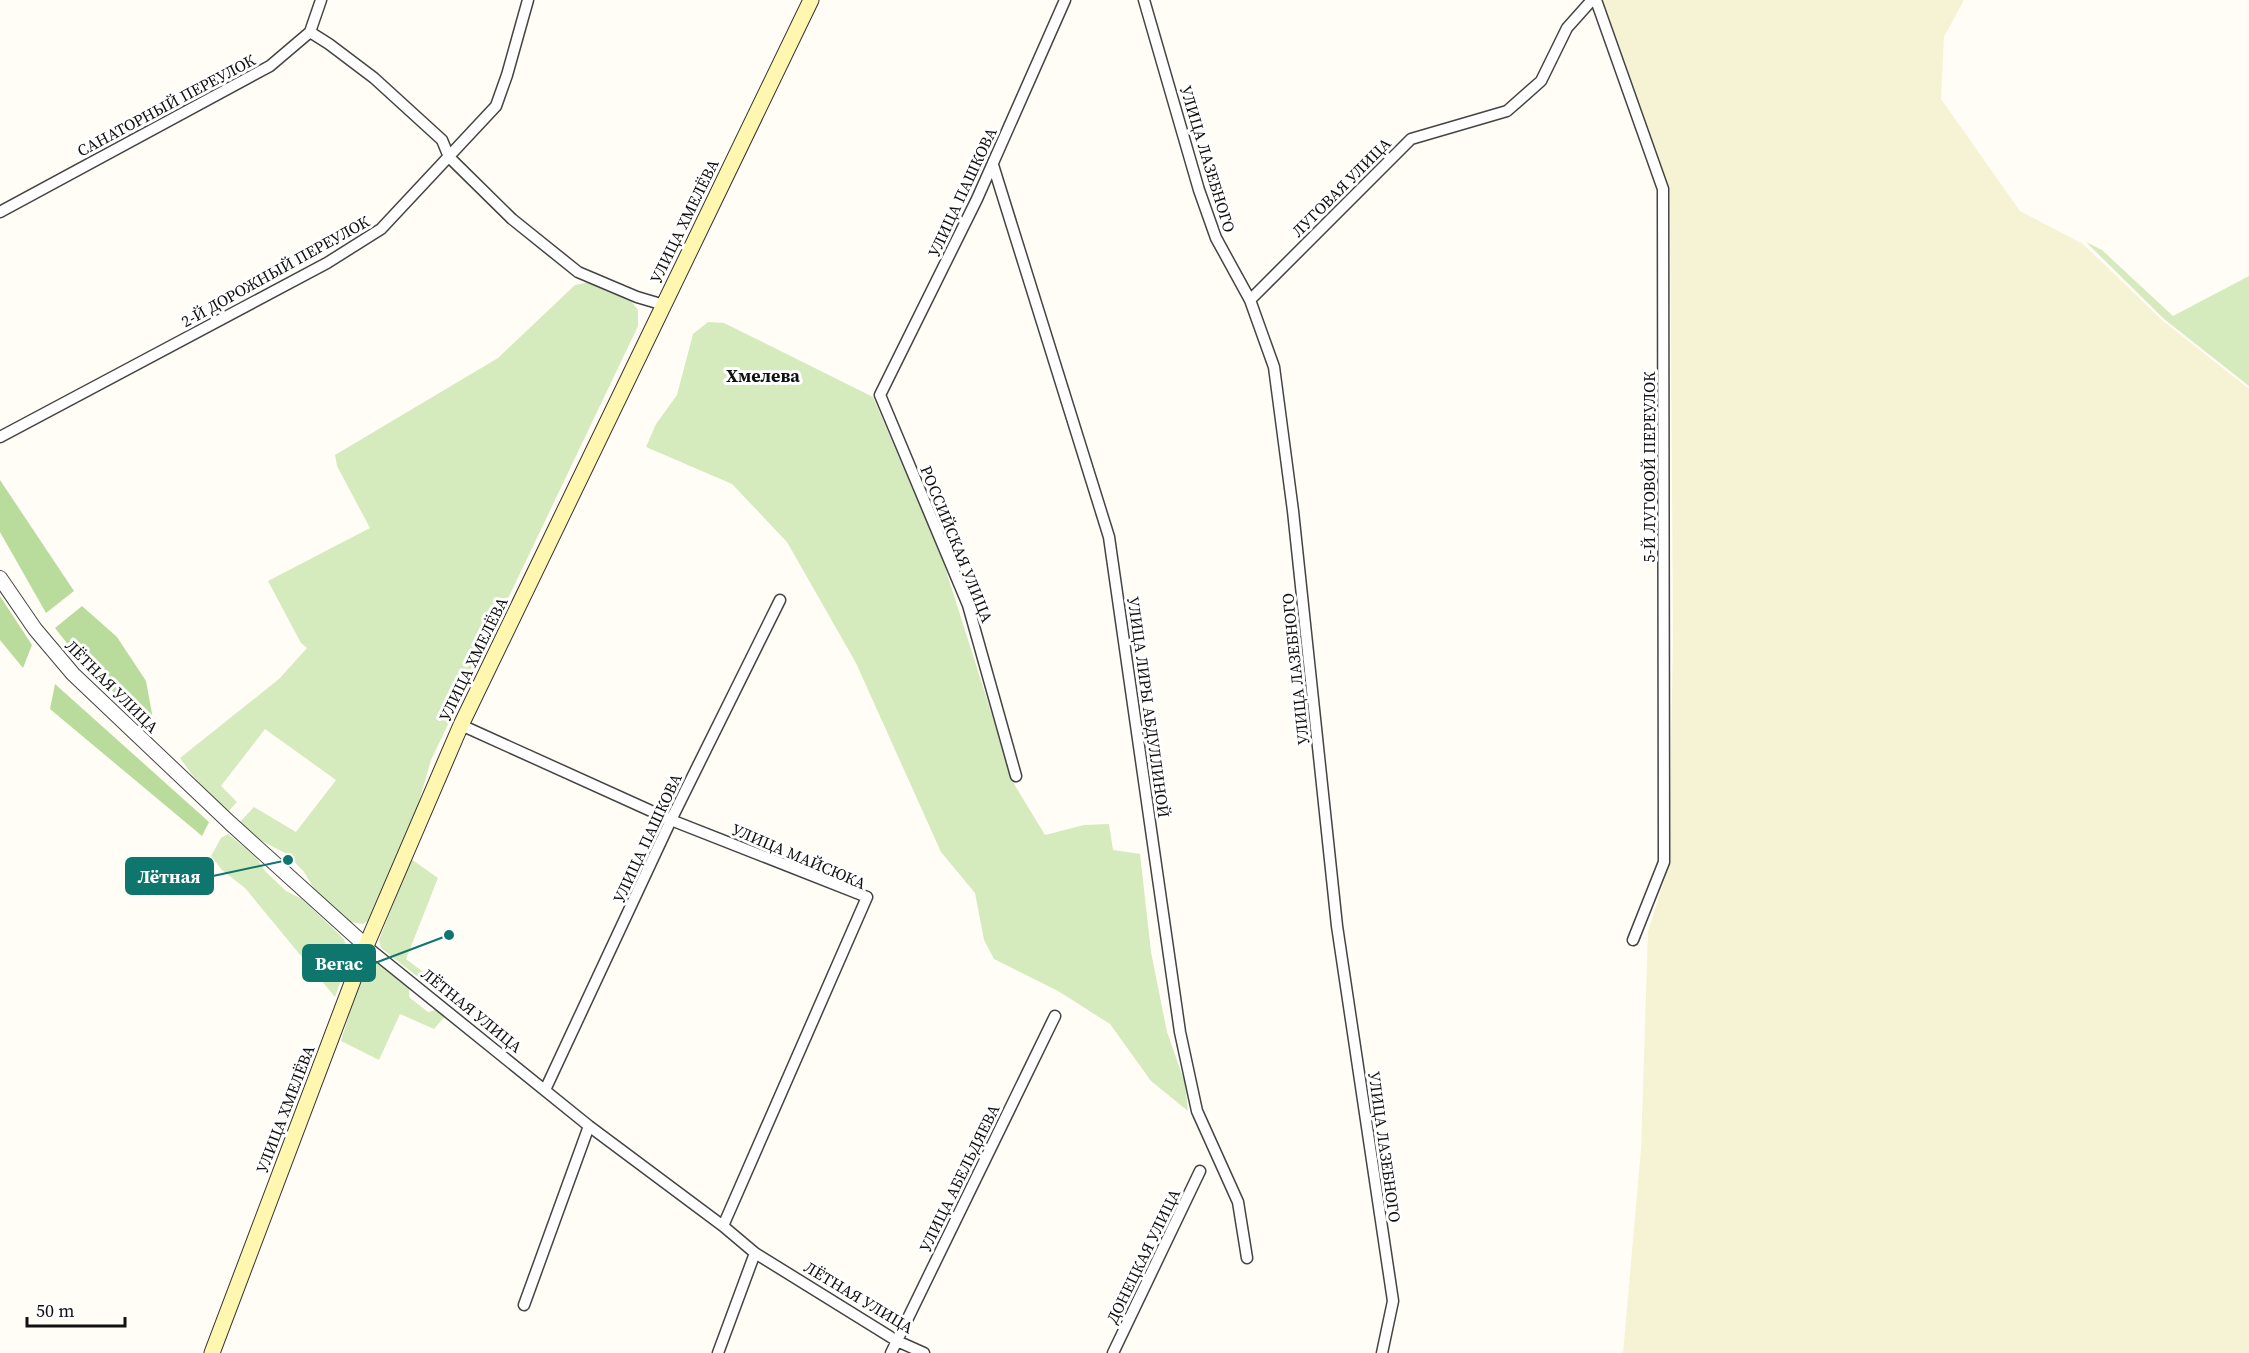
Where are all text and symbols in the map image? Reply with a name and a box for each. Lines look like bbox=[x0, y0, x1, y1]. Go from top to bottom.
street label: САНАТОРНЫЙ ПЕРЕУЛОК bbox=[73, 48, 259, 161]
street label: УЛИЦА ЛАЗЕБНОГО bbox=[1175, 83, 1241, 235]
street label: УЛИЦА ПАШКОВА bbox=[922, 123, 1002, 260]
street label: ЛУГОВАЯ УЛИЦА bbox=[1287, 132, 1396, 241]
street label: УЛИЦА ХМЕЛЁВА bbox=[644, 155, 724, 287]
street label: 2-Й ДОРОЖНЫЙ ПЕРЕУЛОК bbox=[177, 210, 374, 332]
district label: Хмелева bbox=[726, 363, 800, 388]
street label: 5-Й ЛУГОВОЙ ПЕРЕУЛОК bbox=[1638, 371, 1660, 562]
street label: РОССИЙСКАЯ УЛИЦА bbox=[915, 462, 999, 626]
street label: УЛИЦА ЛАЗЕБНОГО bbox=[1276, 592, 1314, 746]
street label: УЛИЦА ХМЕЛЁВА bbox=[433, 593, 513, 725]
street label: УЛИЦА ЛИРЫ АБДУЛЛИНОЙ bbox=[1123, 595, 1175, 819]
street label: ЛЁТНАЯ УЛИЦА bbox=[60, 634, 164, 738]
street label: УЛИЦА ПАШКОВА bbox=[607, 769, 687, 906]
street label: УЛИЦА МАЙСЮКА bbox=[728, 818, 870, 894]
callout: Лётная bbox=[126, 858, 213, 894]
text: Лётная bbox=[137, 864, 201, 889]
callout: Вегас bbox=[303, 945, 375, 981]
text: Вегас bbox=[315, 951, 363, 976]
street label: ЛЁТНАЯ УЛИЦА bbox=[417, 962, 527, 1058]
street label: УЛИЦА ХМЕЛЁВА bbox=[250, 1042, 320, 1176]
street label: УЛИЦА ЛАЗЕБНОГО bbox=[1363, 1070, 1407, 1224]
street label: УЛИЦА АБЕЛЬДЯЕВА bbox=[914, 1100, 1004, 1255]
street label: ДОНЕЦКАЯ УЛИЦА bbox=[1101, 1185, 1185, 1327]
street label: ЛЁТНАЯ УЛИЦА bbox=[800, 1256, 918, 1339]
scale bar bbox=[27, 1290, 124, 1328]
text: 50 m bbox=[36, 1298, 74, 1323]

